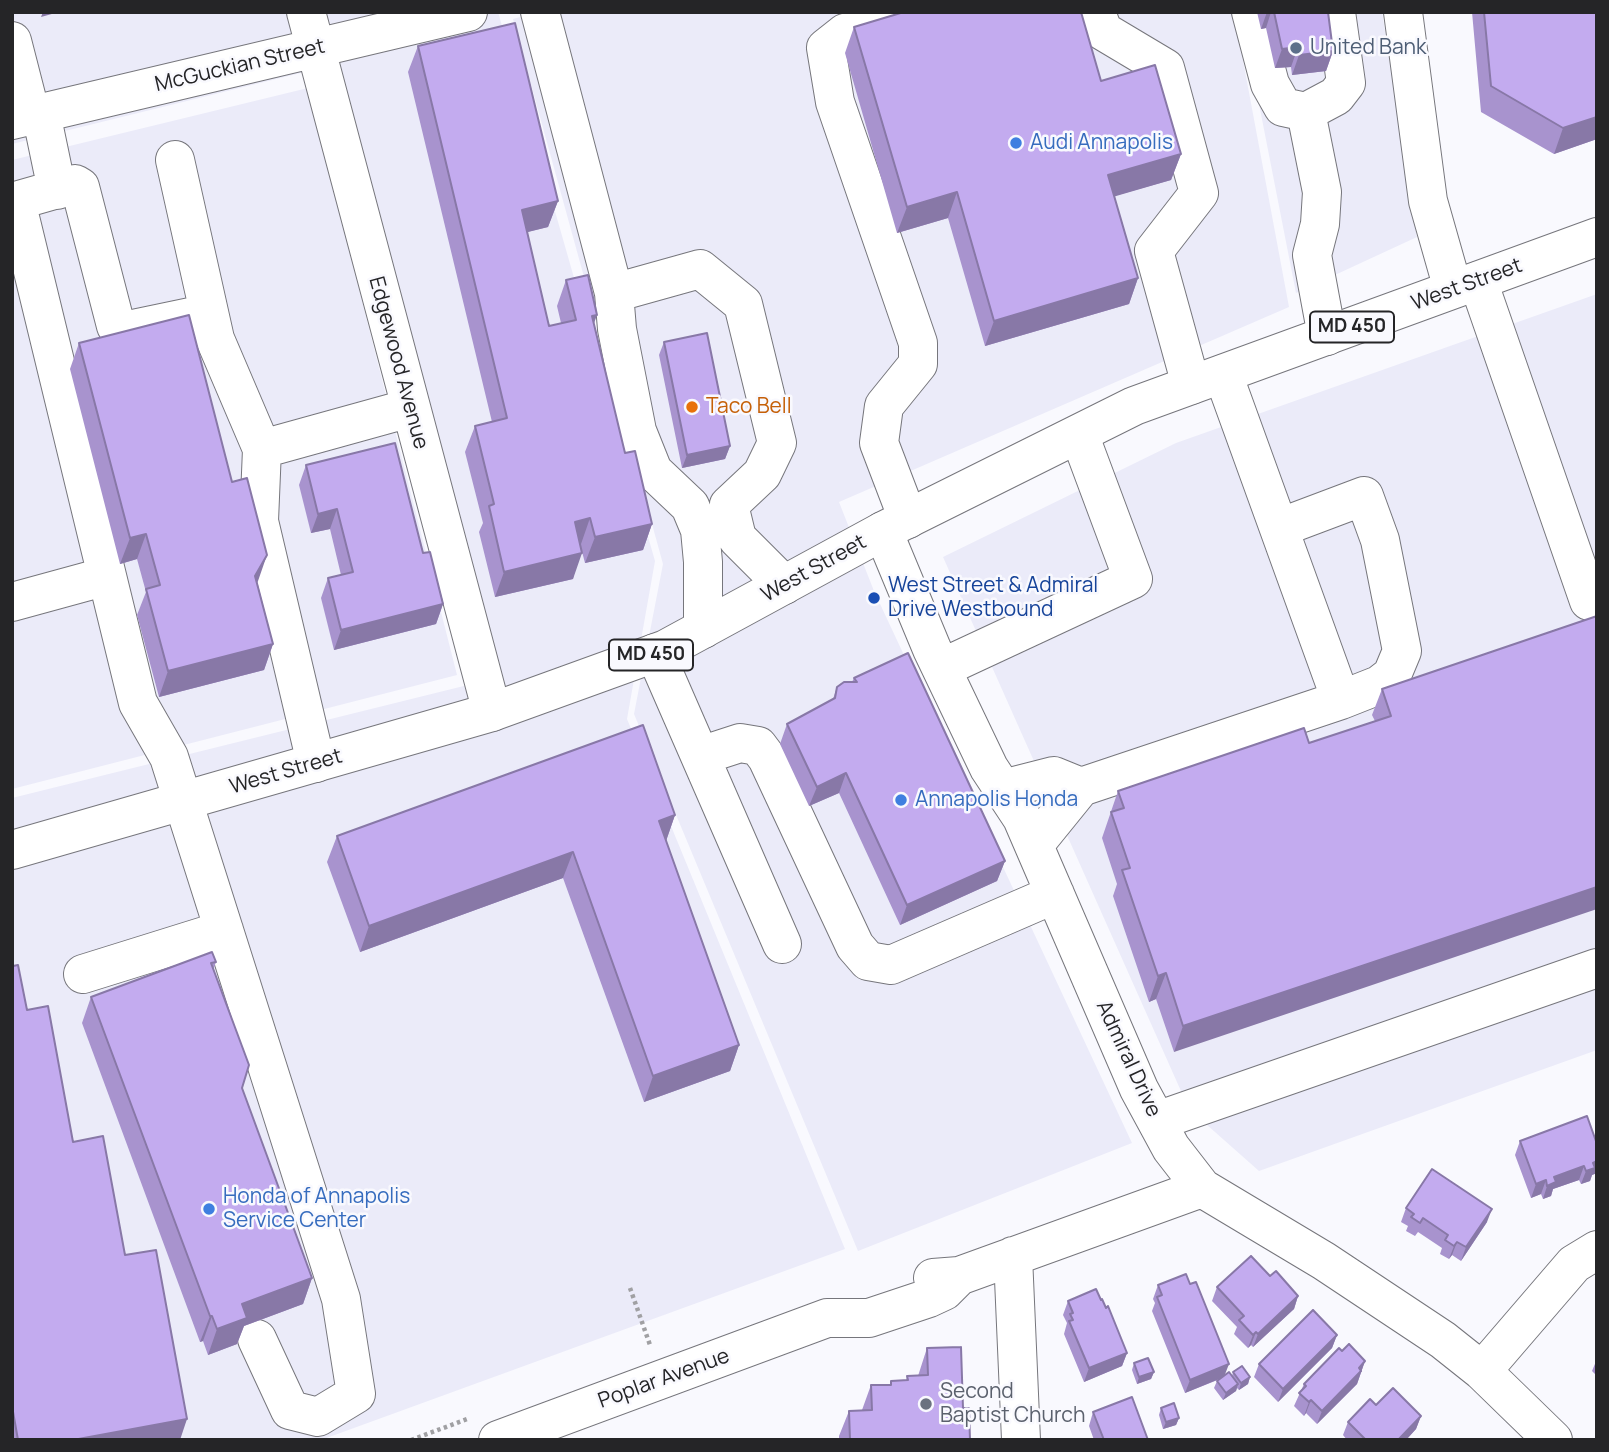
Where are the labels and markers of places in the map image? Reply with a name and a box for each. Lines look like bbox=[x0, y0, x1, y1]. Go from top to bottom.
place label: United Bank bbox=[1310, 35, 1426, 61]
marker: United Bank bbox=[1288, 40, 1304, 56]
place label: Audi Annapolis bbox=[1030, 130, 1173, 156]
marker: Audi Annapolis bbox=[1008, 135, 1024, 151]
place label: Taco Bell bbox=[706, 394, 792, 420]
marker: Taco Bell bbox=[684, 399, 700, 415]
place label: West Street & Admiral Drive Westbound bbox=[888, 573, 1098, 623]
marker: West Street & Admiral Drive Westbound bbox=[866, 590, 882, 606]
place label: Annapolis Honda bbox=[915, 787, 1078, 813]
marker: Annapolis Honda bbox=[893, 792, 909, 808]
place label: Honda of Annapolis Service Center bbox=[223, 1184, 410, 1234]
marker: Honda of Annapolis Service Center bbox=[201, 1201, 217, 1217]
place label: Second Baptist Church bbox=[940, 1379, 1085, 1429]
marker: Second Baptist Church bbox=[918, 1396, 934, 1412]

